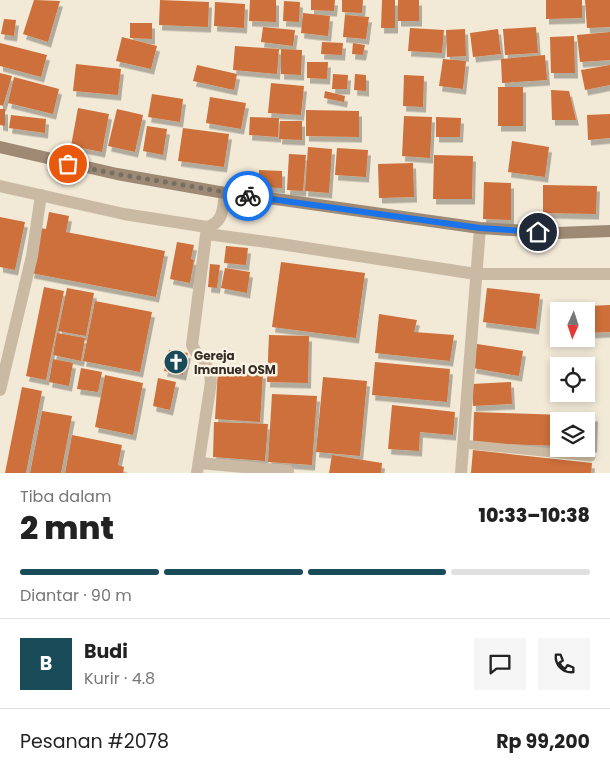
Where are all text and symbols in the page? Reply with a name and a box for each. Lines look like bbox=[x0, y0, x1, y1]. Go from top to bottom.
pin bbox=[47, 143, 89, 185]
icon: bag bbox=[54, 150, 82, 178]
courier bbox=[223, 171, 273, 221]
icon: bike bbox=[234, 182, 262, 210]
pin bbox=[517, 211, 559, 253]
icon: home bbox=[524, 218, 552, 246]
north arrow bbox=[550, 302, 595, 348]
map controls bbox=[550, 302, 595, 457]
place label: Gereja Imanuel OSM bbox=[194, 347, 276, 378]
church icon: Gereja Imanuel OSM bbox=[163, 349, 189, 375]
button: locate bbox=[550, 357, 595, 402]
button: layers bbox=[550, 412, 595, 457]
text: Tiba dalam bbox=[20, 485, 111, 508]
text: 10:33–10:38 bbox=[479, 502, 590, 529]
text: 2 mnt bbox=[20, 505, 114, 550]
text: Diantar · 90 m bbox=[20, 584, 132, 607]
text: Budi bbox=[84, 638, 128, 665]
button: chat bbox=[474, 638, 526, 690]
button: phone bbox=[538, 638, 590, 690]
text: B bbox=[40, 650, 52, 677]
text: Kurir · 4.8 bbox=[84, 667, 155, 690]
text: Pesanan #2078 bbox=[20, 728, 169, 755]
text: Rp 99,200 bbox=[496, 728, 590, 755]

